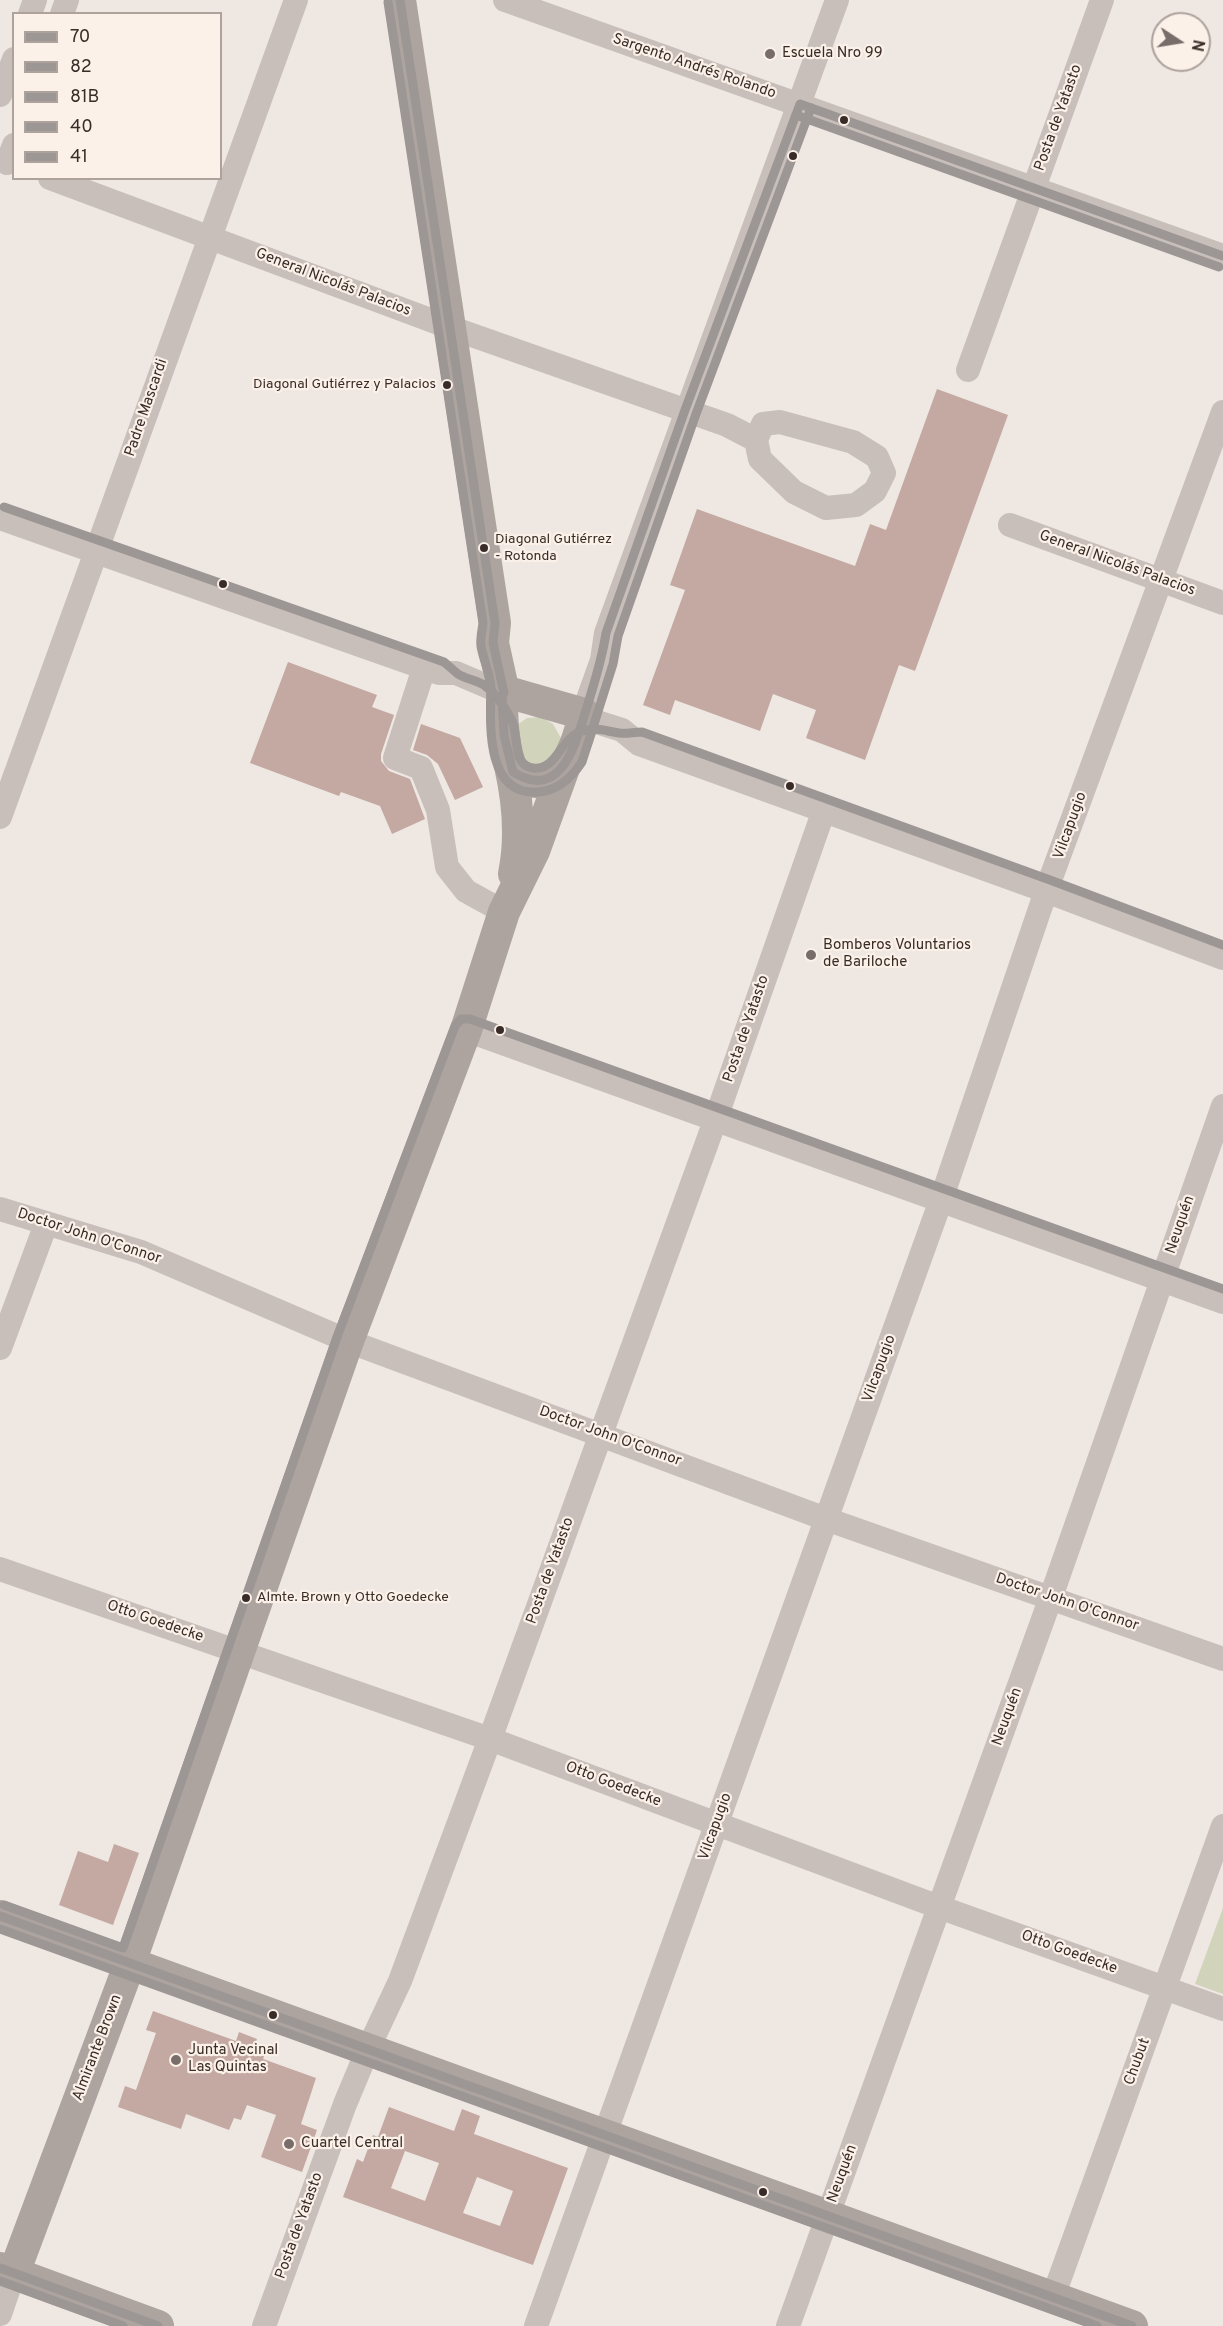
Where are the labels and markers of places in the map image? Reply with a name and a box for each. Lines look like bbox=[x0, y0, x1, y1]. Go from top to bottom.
place label: Escuela Nro 99 bbox=[782, 45, 883, 63]
marker: Escuela Nro 99 bbox=[763, 47, 777, 61]
unlabelled marker bbox=[838, 114, 850, 126]
unlabelled marker bbox=[787, 150, 799, 162]
place label: Diagonal Gutiérrez y Palacios bbox=[253, 377, 436, 393]
marker: Diagonal Gutiérrez y Palacios bbox=[441, 379, 453, 391]
place label: Diagonal Gutiérrez - Rotonda bbox=[495, 532, 612, 564]
marker: Diagonal Gutiérrez - Rotonda bbox=[478, 542, 490, 554]
unlabelled marker bbox=[217, 578, 229, 590]
unlabelled marker bbox=[784, 780, 796, 792]
place label: Bomberos Voluntarios de Bariloche bbox=[823, 937, 971, 972]
marker: Bomberos Voluntarios de Bariloche bbox=[804, 948, 818, 962]
unlabelled marker bbox=[494, 1024, 506, 1036]
place label: Almte. Brown y Otto Goedecke bbox=[257, 1590, 449, 1606]
marker: Almte. Brown y Otto Goedecke bbox=[240, 1592, 252, 1604]
unlabelled marker bbox=[267, 2009, 279, 2021]
place label: Junta Vecinal Las Quintas bbox=[188, 2042, 278, 2077]
marker: Junta Vecinal Las Quintas bbox=[169, 2053, 183, 2067]
place label: Cuartel Central bbox=[301, 2135, 403, 2153]
marker: Cuartel Central bbox=[282, 2137, 296, 2151]
unlabelled marker bbox=[757, 2186, 769, 2198]

